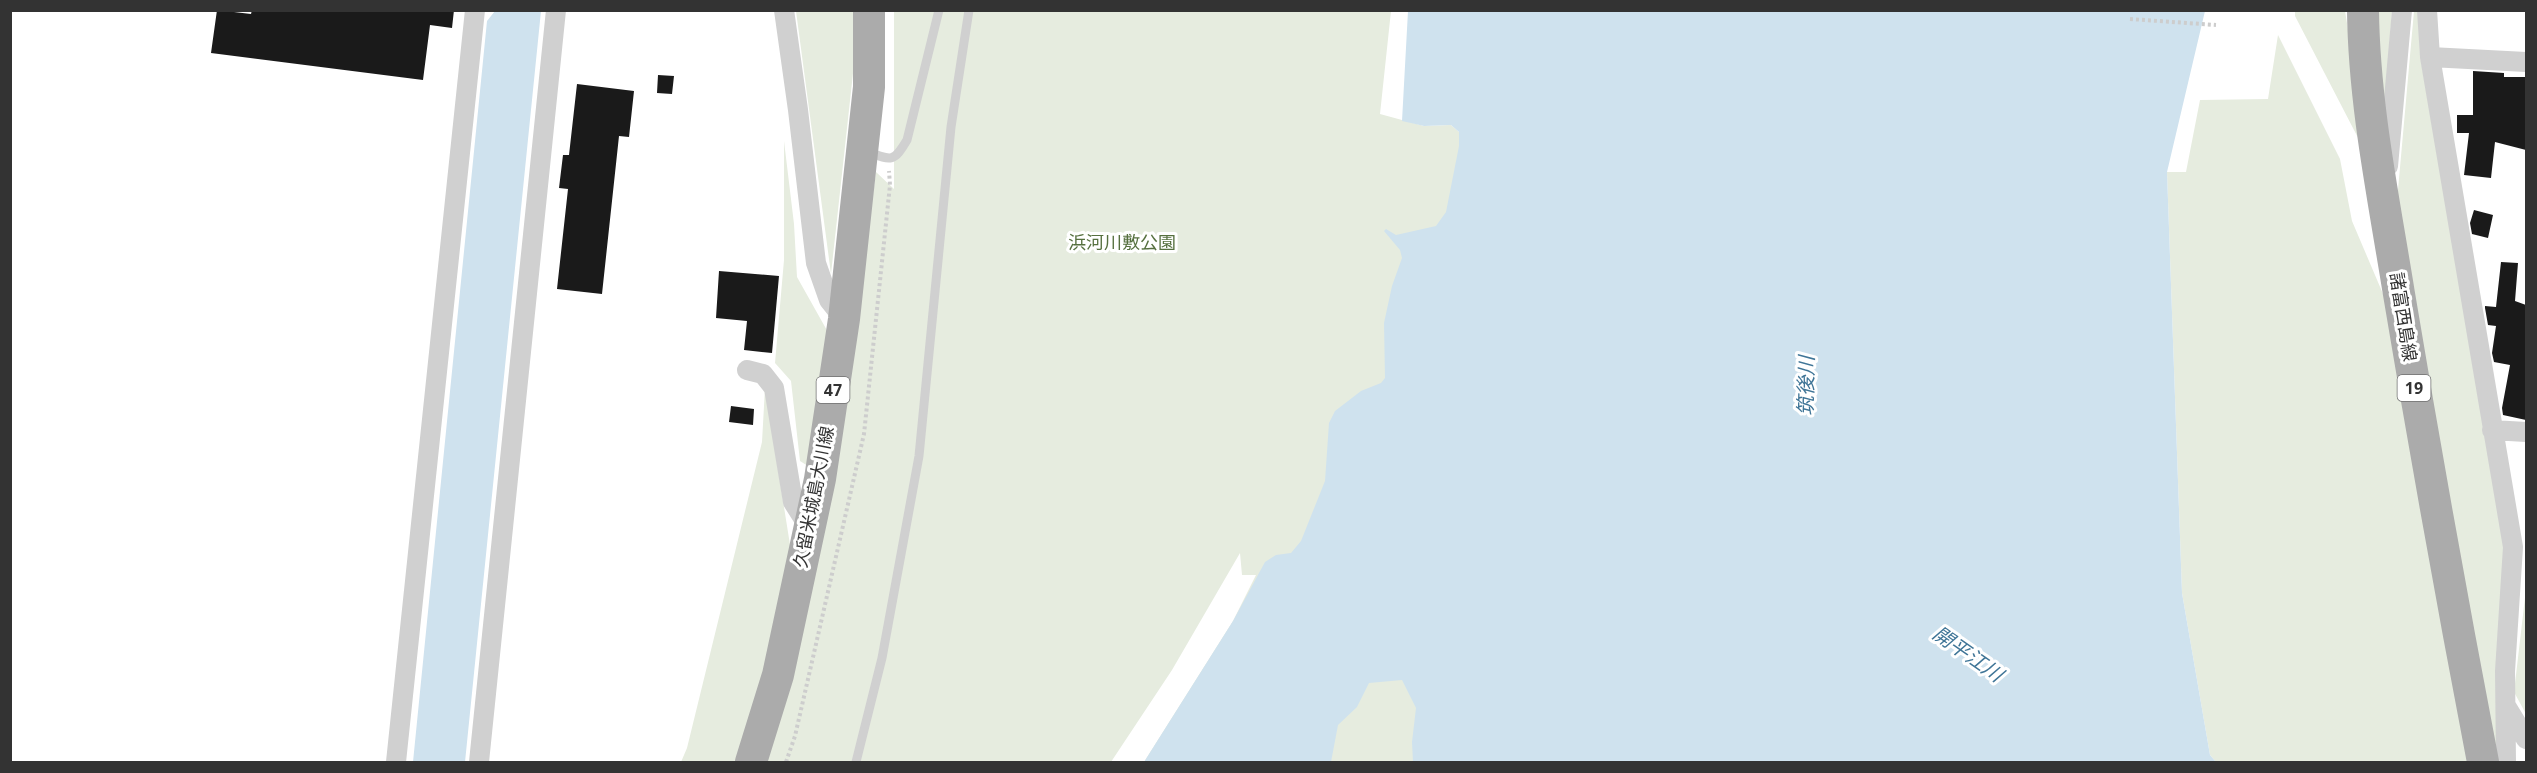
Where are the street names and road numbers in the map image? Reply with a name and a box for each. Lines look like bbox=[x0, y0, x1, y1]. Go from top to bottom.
street label: 諸富西島線 bbox=[2385, 271, 2423, 363]
road number: 19 bbox=[2398, 375, 2430, 401]
road number: 47 bbox=[816, 377, 850, 403]
street label: 久留米城島大川線 bbox=[788, 424, 839, 570]

